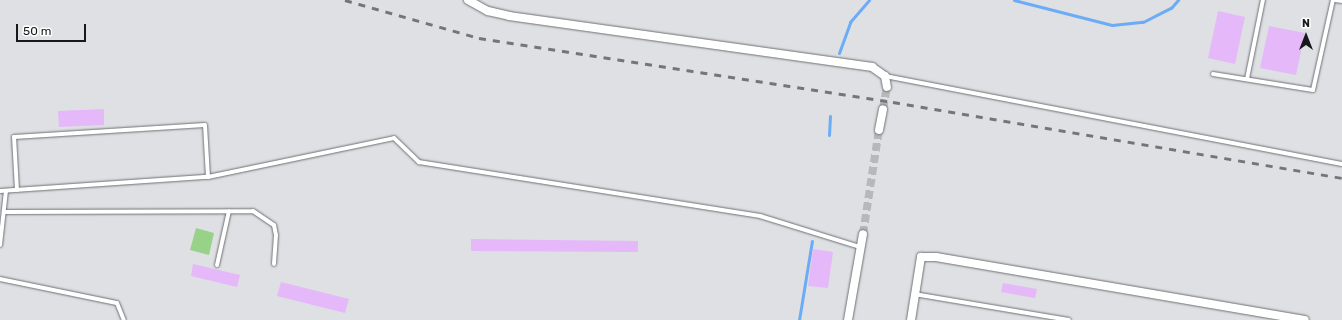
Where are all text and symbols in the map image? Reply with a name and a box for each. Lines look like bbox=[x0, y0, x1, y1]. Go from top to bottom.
scale bar bbox=[18, 16, 88, 42]
north arrow bbox=[1286, 16, 1326, 56]
text: N bbox=[1302, 17, 1310, 30]
text: 50 m bbox=[23, 24, 51, 38]

